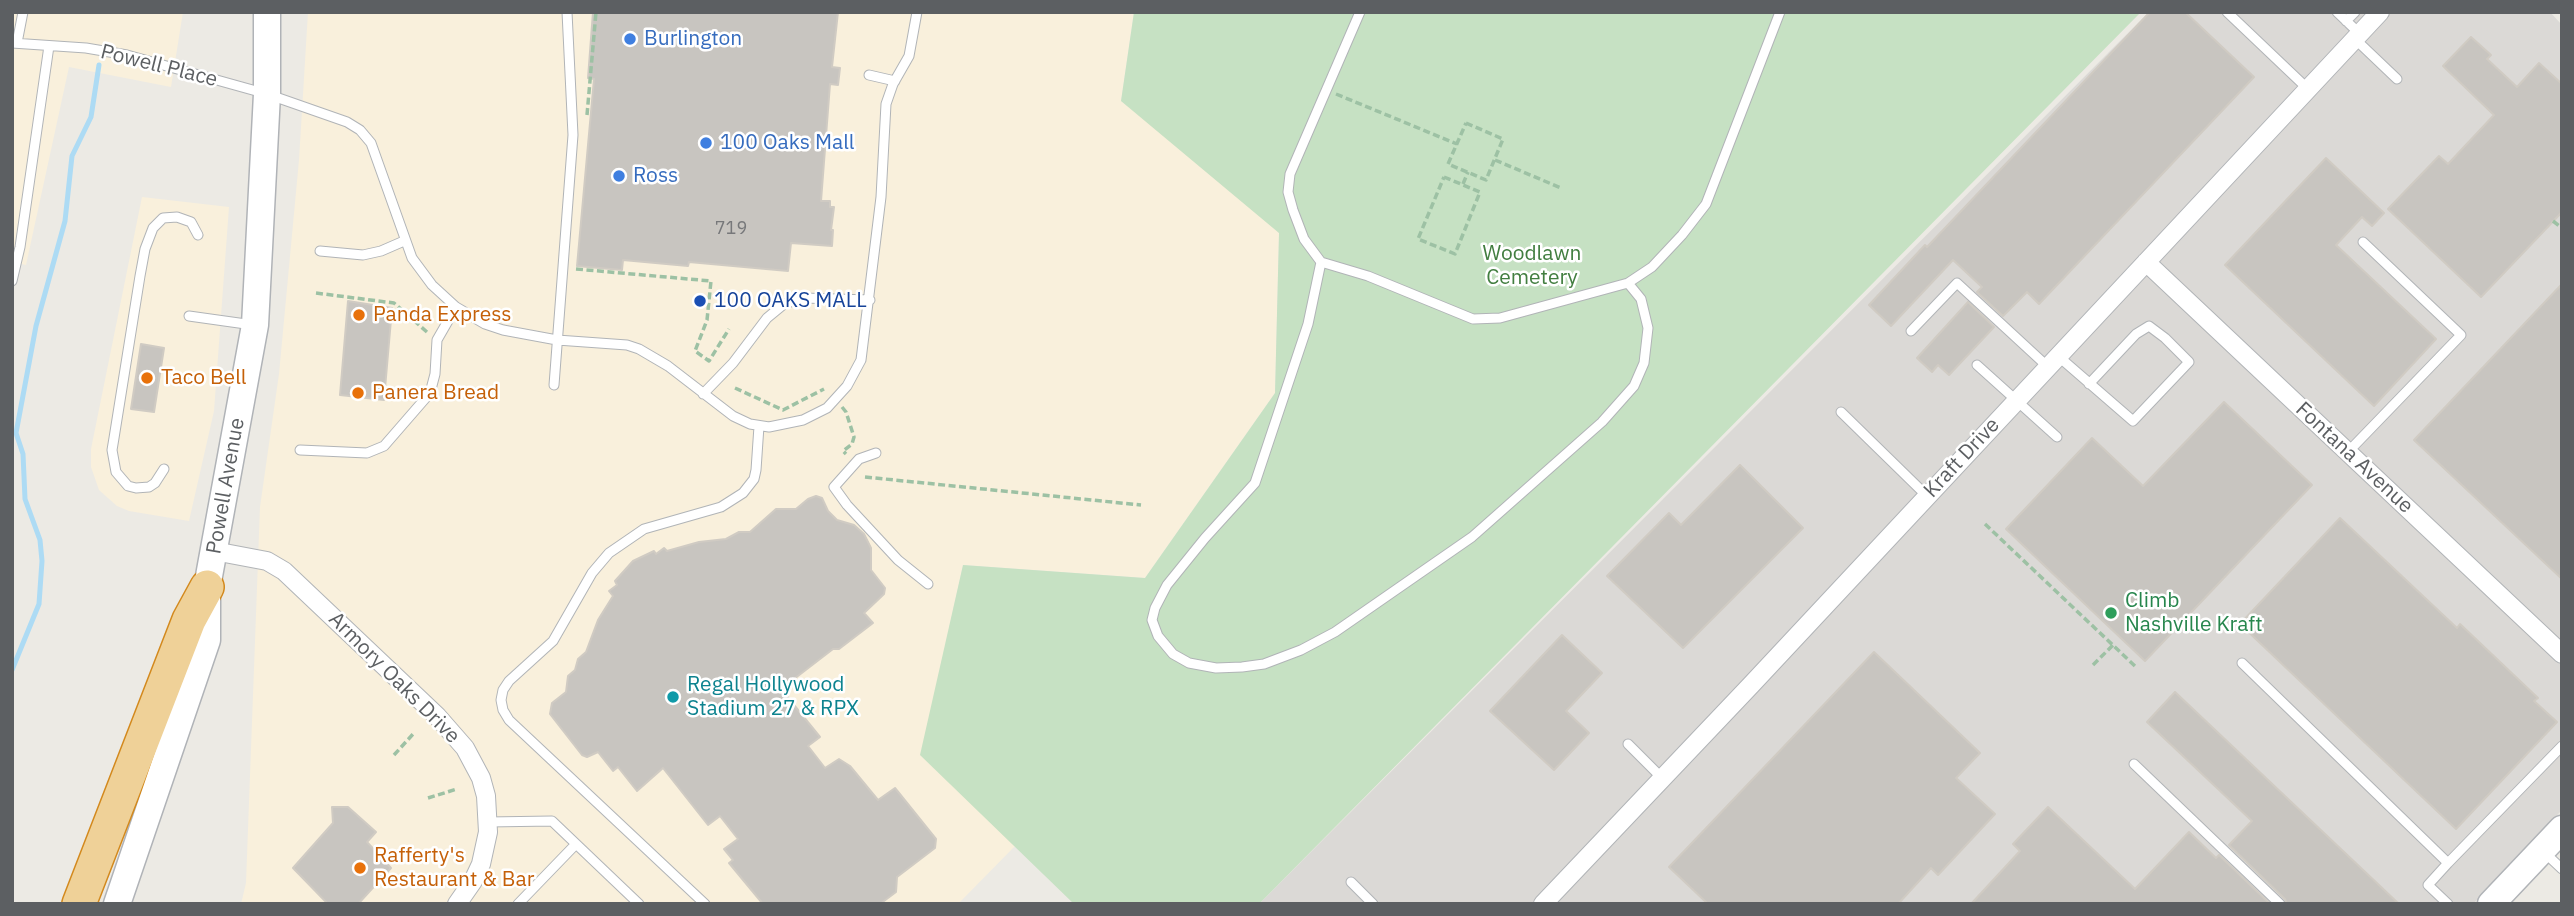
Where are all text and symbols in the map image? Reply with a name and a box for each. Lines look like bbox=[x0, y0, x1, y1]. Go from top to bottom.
place label: Burlington bbox=[644, 26, 742, 52]
marker: Burlington bbox=[622, 31, 638, 47]
street label: Powell Place bbox=[98, 39, 220, 93]
place label: 100 Oaks Mall bbox=[720, 130, 854, 156]
marker: 100 Oaks Mall bbox=[698, 135, 714, 151]
place label: Ross bbox=[633, 163, 678, 189]
marker: Ross bbox=[611, 168, 627, 184]
house number: 719 bbox=[715, 218, 747, 240]
park label: Woodlawn Cemetery bbox=[1482, 241, 1582, 291]
place label: 100 OAKS MALL bbox=[714, 288, 867, 314]
marker: 100 OAKS MALL bbox=[692, 293, 708, 309]
place label: Panda Express bbox=[373, 302, 512, 328]
marker: Panda Express bbox=[351, 307, 367, 323]
place label: Taco Bell bbox=[161, 365, 246, 391]
marker: Taco Bell bbox=[139, 370, 155, 386]
place label: Panera Bread bbox=[372, 380, 499, 406]
marker: Panera Bread bbox=[350, 385, 366, 401]
street label: Fontana Avenue bbox=[2290, 397, 2418, 519]
street label: Kraft Drive bbox=[1919, 413, 2005, 503]
street label: Powell Avenue bbox=[202, 416, 250, 556]
place label: Climb Nashville Kraft bbox=[2125, 588, 2263, 638]
marker: Climb Nashville Kraft bbox=[2103, 605, 2119, 621]
street label: Armory Oaks Drive bbox=[323, 607, 465, 749]
place label: Regal Hollywood Stadium 27 & RPX bbox=[687, 672, 859, 722]
marker: Regal Hollywood Stadium 27 & RPX bbox=[665, 689, 681, 705]
place label: Rafferty's Restaurant & Bar bbox=[374, 843, 535, 893]
marker: Rafferty's Restaurant & Bar bbox=[352, 860, 368, 876]

